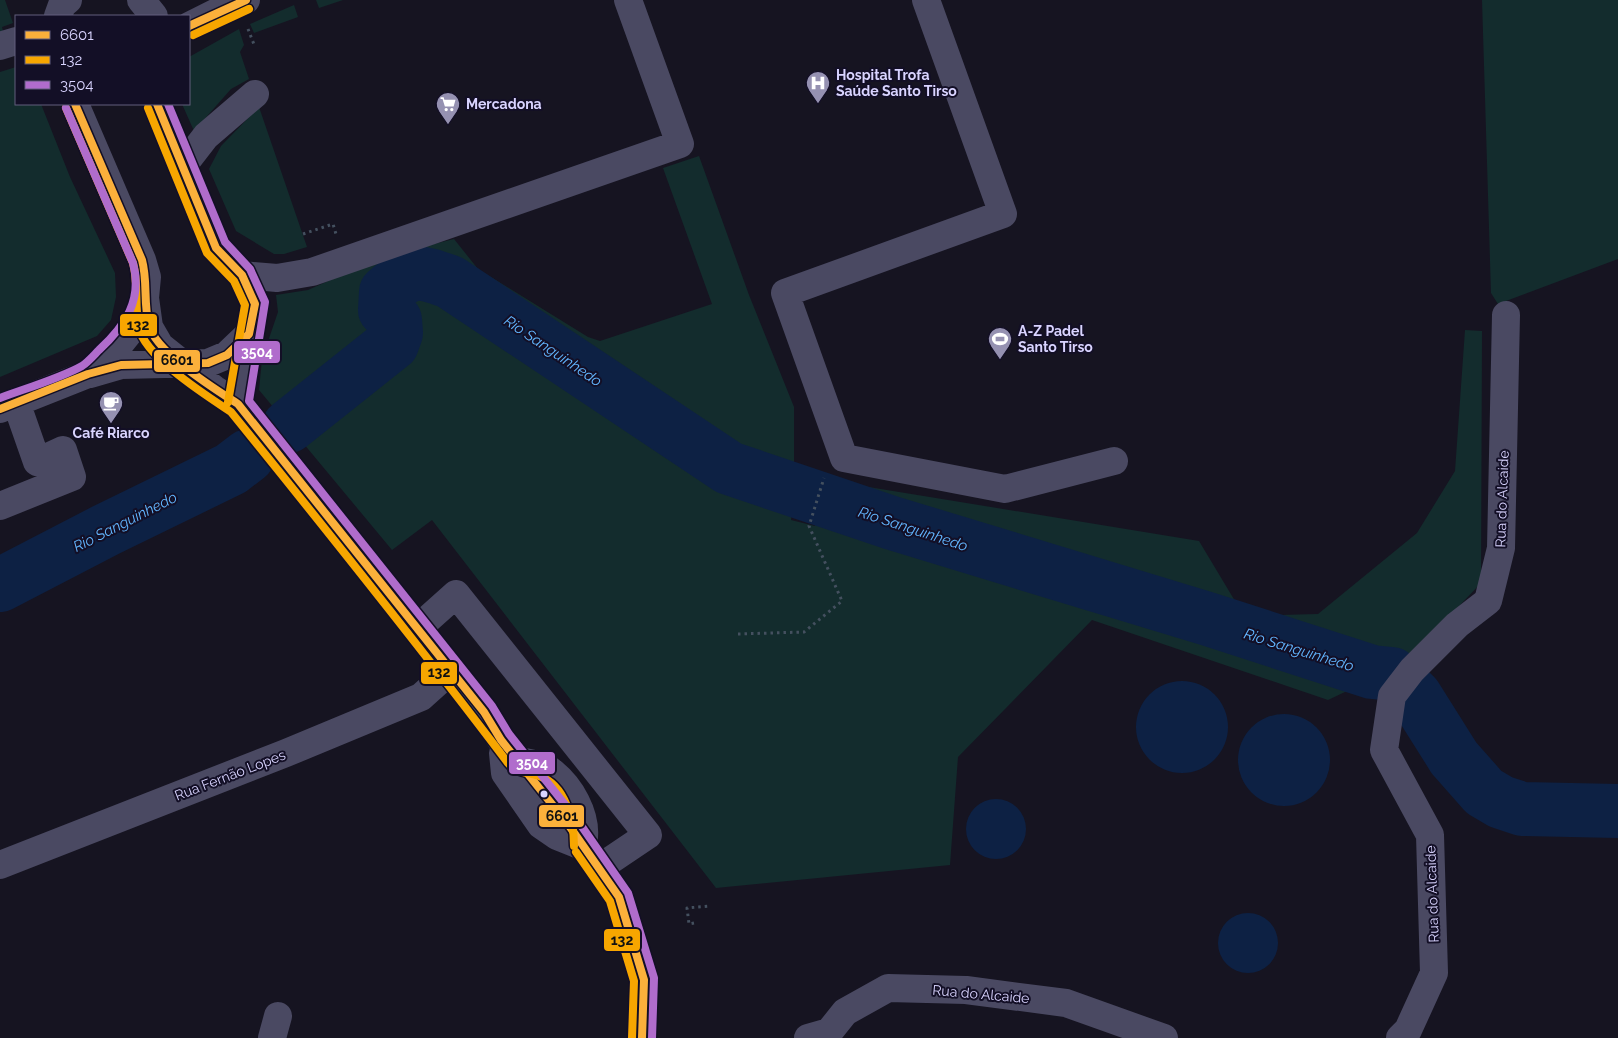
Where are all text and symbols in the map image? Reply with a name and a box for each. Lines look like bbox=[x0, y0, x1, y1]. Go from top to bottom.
legend bbox=[15, 15, 190, 105]
text: 6601 bbox=[60, 26, 94, 44]
text: 132 bbox=[60, 51, 82, 69]
place label: Hospital Trofa Saúde Santo Tirso bbox=[836, 67, 957, 99]
hospital icon: Hospital Trofa Saúde Santo Tirso bbox=[805, 70, 831, 104]
text: 3504 bbox=[60, 76, 94, 94]
supermarket icon: Mercadona bbox=[435, 91, 461, 125]
place label: Mercadona bbox=[466, 96, 542, 112]
water label: Rio Sanguinhedo bbox=[501, 312, 605, 390]
line badge: 132 bbox=[119, 313, 158, 337]
text: 132 bbox=[127, 317, 149, 333]
place label: A-Z Padel Santo Tirso bbox=[1018, 323, 1093, 355]
sports icon: A-Z Padel Santo Tirso bbox=[987, 326, 1013, 360]
line badge: 3504 bbox=[233, 340, 281, 364]
text: 3504 bbox=[241, 344, 273, 360]
line badge: 6601 bbox=[153, 349, 201, 373]
text: 6601 bbox=[161, 352, 193, 368]
cafe icon: Café Riarco bbox=[98, 390, 124, 424]
place label: Café Riarco bbox=[73, 425, 150, 441]
street label: Rua do Alcaide bbox=[1492, 450, 1512, 548]
water label: Rio Sanguinhedo bbox=[70, 488, 180, 556]
water label: Rio Sanguinhedo bbox=[856, 503, 970, 555]
water label: Rio Sanguinhedo bbox=[1242, 625, 1356, 675]
line badge: 132 bbox=[420, 661, 458, 685]
text: 132 bbox=[428, 664, 450, 680]
street label: Rua Fernão Lopes bbox=[172, 746, 288, 803]
line badge: 3504 bbox=[508, 751, 556, 775]
text: 3504 bbox=[516, 755, 548, 771]
unlabelled marker bbox=[539, 789, 549, 799]
line badge: 6601 bbox=[538, 804, 585, 828]
text: 6601 bbox=[546, 808, 578, 824]
street label: Rua do Alcaide bbox=[1422, 845, 1442, 943]
line badge: 132 bbox=[603, 928, 641, 952]
text: 132 bbox=[611, 932, 633, 948]
street label: Rua do Alcaide bbox=[932, 982, 1030, 1006]

